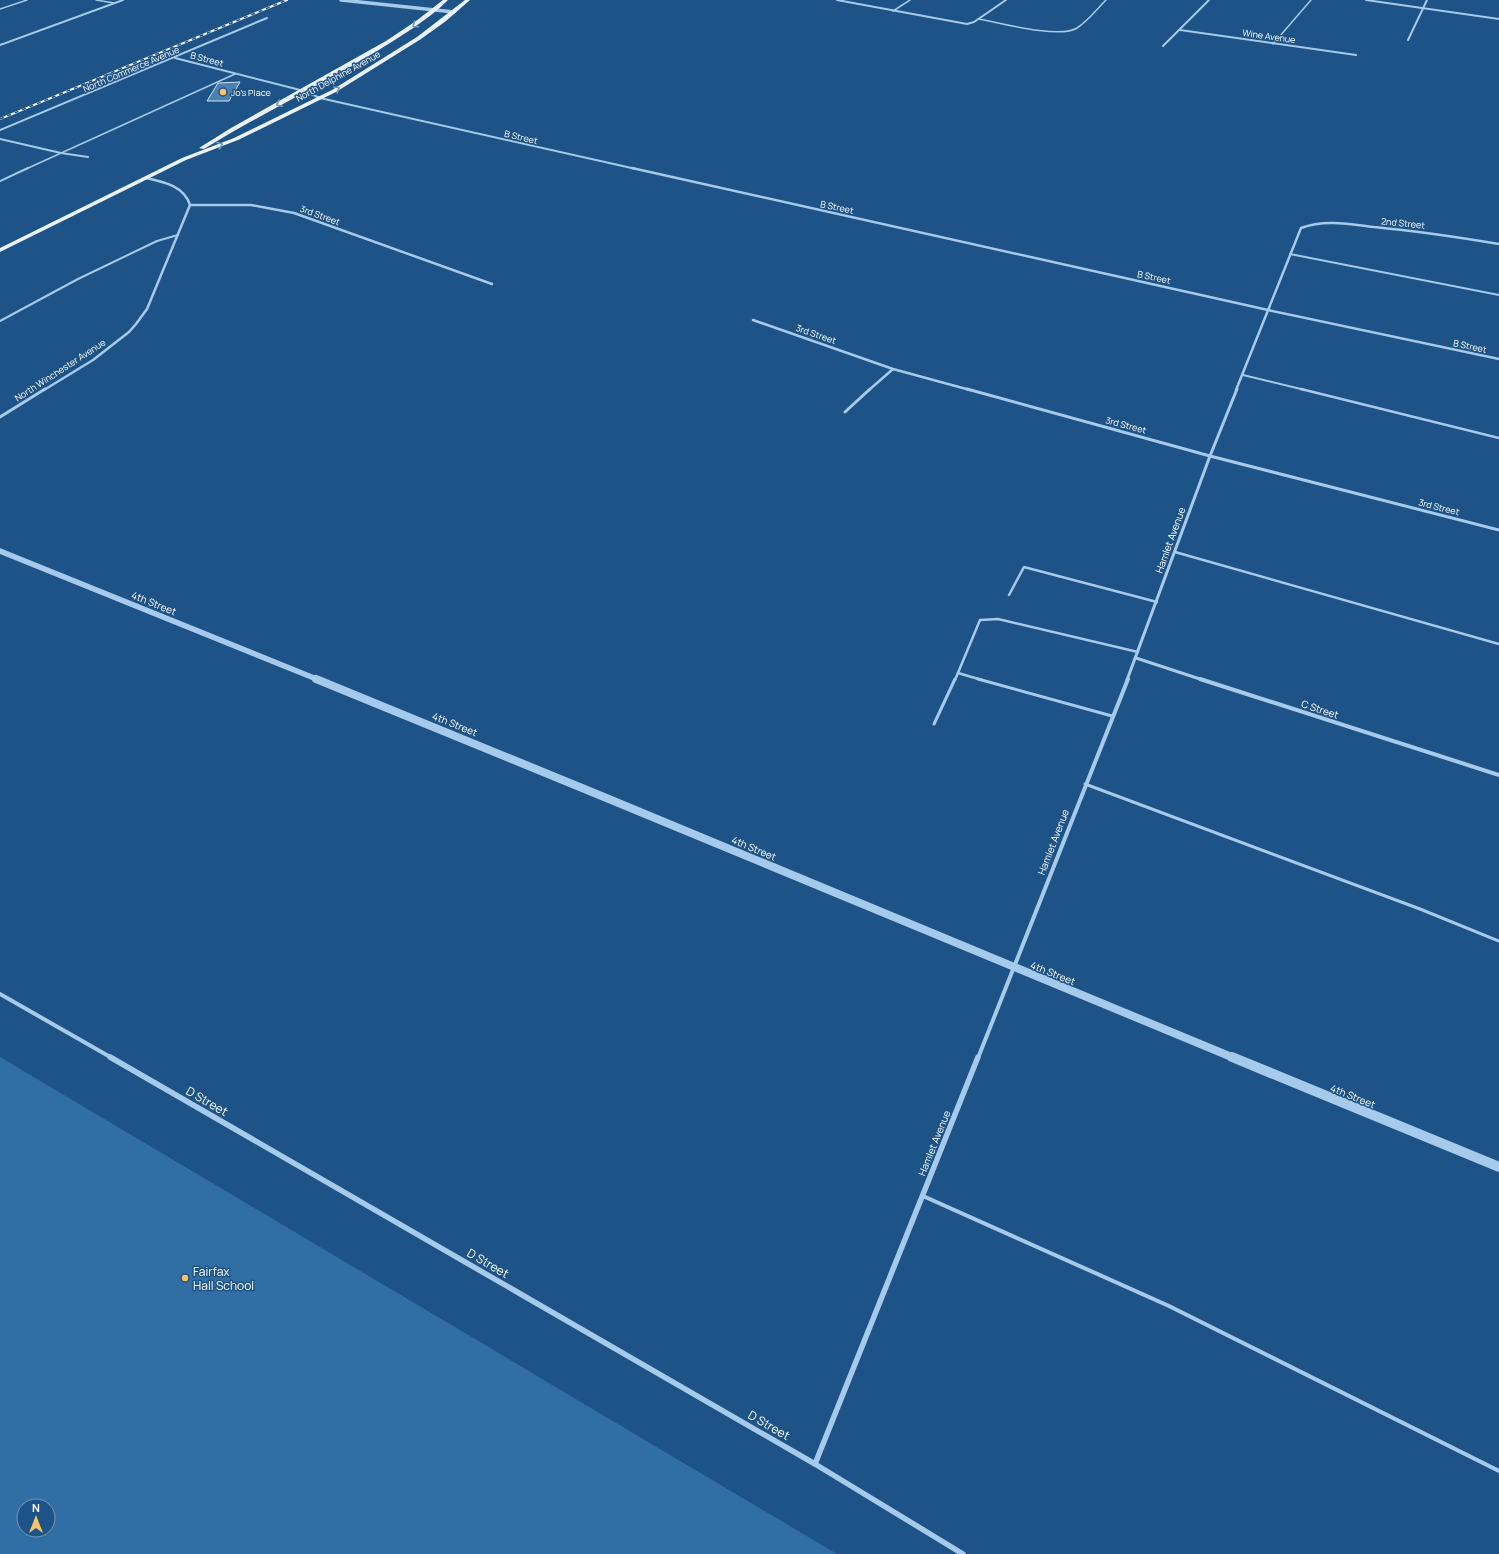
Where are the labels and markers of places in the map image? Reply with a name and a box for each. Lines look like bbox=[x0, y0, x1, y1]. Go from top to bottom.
place label: Jo's Place bbox=[231, 86, 271, 99]
marker: Jo's Place bbox=[218, 87, 228, 97]
place label: Fairfax Hall School bbox=[193, 1263, 254, 1294]
marker: Fairfax Hall School bbox=[180, 1273, 190, 1283]

